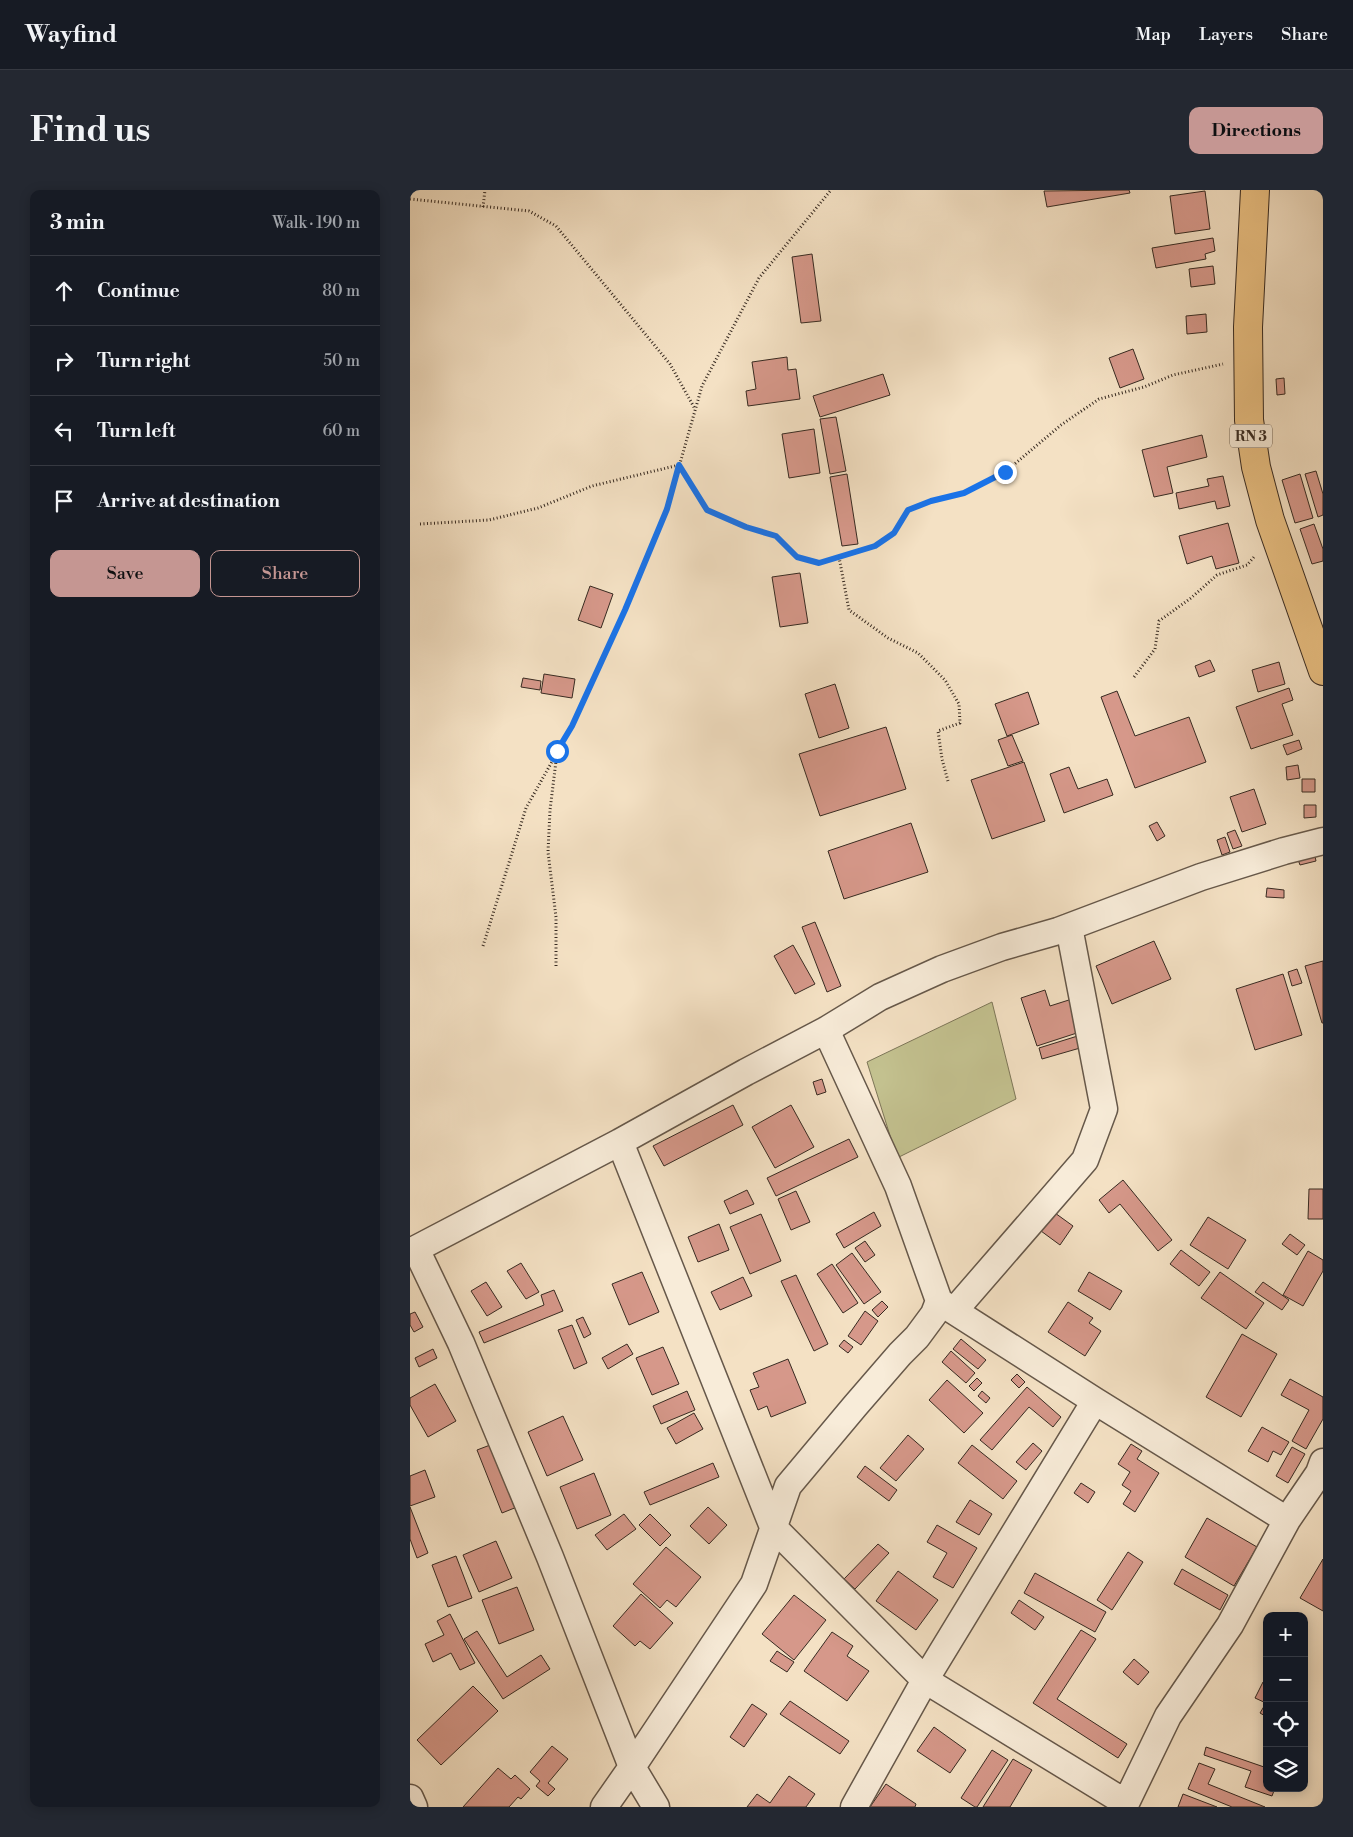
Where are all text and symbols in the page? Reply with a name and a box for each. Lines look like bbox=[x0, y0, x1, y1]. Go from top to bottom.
text: Wayfind bbox=[25, 20, 117, 50]
text: Map bbox=[1136, 23, 1171, 46]
text: Layers bbox=[1199, 23, 1253, 46]
text: Share bbox=[1281, 23, 1328, 46]
button: Directions bbox=[1189, 107, 1323, 154]
text: Find us bbox=[30, 109, 150, 152]
text: 3 min bbox=[50, 210, 105, 236]
text: Walk · 190 m bbox=[272, 213, 360, 233]
icon: ahead bbox=[50, 277, 78, 305]
text: Continue bbox=[97, 279, 180, 303]
text: 80 m bbox=[322, 281, 360, 301]
icon: right bbox=[50, 347, 78, 375]
text: Turn right bbox=[97, 349, 190, 373]
text: 50 m bbox=[323, 351, 360, 371]
icon: left bbox=[50, 417, 78, 445]
text: Turn left bbox=[97, 419, 176, 443]
text: 60 m bbox=[322, 421, 360, 441]
road number: RN 3 bbox=[1230, 425, 1272, 448]
route end bbox=[994, 461, 1017, 484]
icon: arrive bbox=[50, 487, 78, 515]
text: Arrive at destination bbox=[97, 489, 280, 513]
button: Save bbox=[50, 550, 200, 597]
button: Share bbox=[210, 550, 360, 597]
route start bbox=[546, 740, 569, 763]
map controls bbox=[1263, 1612, 1308, 1792]
button: + bbox=[1263, 1612, 1308, 1657]
button: − bbox=[1263, 1657, 1308, 1702]
button: locate bbox=[1263, 1702, 1308, 1747]
button: layers bbox=[1263, 1747, 1308, 1792]

